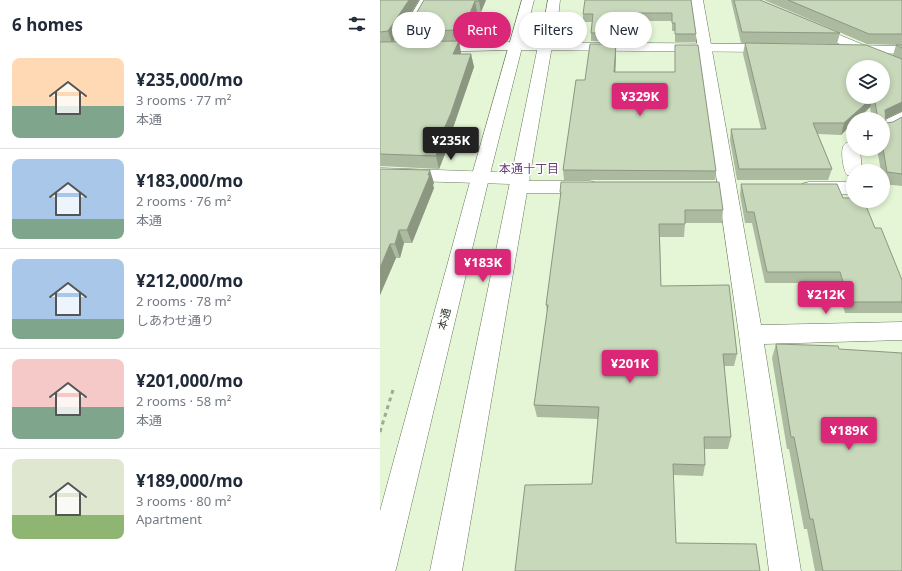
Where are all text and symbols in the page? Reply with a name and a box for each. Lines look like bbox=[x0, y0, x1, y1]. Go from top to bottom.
chip: Buy bbox=[392, 12, 445, 48]
chip: Rent bbox=[453, 12, 511, 48]
chip: Filters bbox=[519, 12, 587, 48]
chip: New bbox=[595, 12, 652, 48]
text: 6 homes bbox=[12, 13, 83, 36]
icon: filters bbox=[346, 13, 368, 35]
map controls bbox=[846, 60, 890, 208]
button: layers bbox=[846, 60, 890, 104]
text: ¥235,000/mo bbox=[136, 68, 243, 91]
icon: home bbox=[44, 74, 92, 122]
pin: ¥329K bbox=[612, 83, 668, 117]
text: ¥329K bbox=[621, 87, 659, 105]
text: 3 rooms · 77 m² bbox=[136, 91, 231, 109]
text: 本通 bbox=[136, 110, 162, 128]
button: + bbox=[846, 112, 890, 156]
pin: ¥235K bbox=[423, 127, 479, 161]
text: ¥235K bbox=[432, 131, 470, 149]
district label: 本通十丁目 bbox=[499, 160, 559, 177]
button: − bbox=[846, 164, 890, 208]
text: ¥183,000/mo bbox=[136, 169, 243, 192]
icon: home bbox=[44, 175, 92, 223]
text: 2 rooms · 76 m² bbox=[136, 192, 231, 210]
text: 本通 bbox=[136, 211, 162, 229]
pin: ¥183K bbox=[455, 249, 511, 283]
text: ¥183K bbox=[464, 253, 502, 271]
text: ¥212,000/mo bbox=[136, 269, 243, 292]
icon: home bbox=[44, 275, 92, 323]
pin: ¥212K bbox=[798, 281, 854, 315]
text: ¥212K bbox=[807, 285, 845, 303]
text: 2 rooms · 78 m² bbox=[136, 292, 231, 310]
street label: 本通 bbox=[434, 306, 453, 331]
text: しあわせ通り bbox=[136, 311, 214, 329]
pin: ¥201K bbox=[602, 350, 658, 384]
text: ¥201K bbox=[611, 354, 649, 372]
text: ¥201,000/mo bbox=[136, 369, 243, 392]
icon: home bbox=[44, 375, 92, 423]
text: 2 rooms · 58 m² bbox=[136, 392, 231, 410]
text: 本通 bbox=[136, 411, 162, 429]
pin: ¥189K bbox=[821, 417, 877, 451]
text: ¥189K bbox=[830, 421, 868, 439]
text: ¥189,000/mo bbox=[136, 469, 243, 492]
icon: home bbox=[44, 475, 92, 523]
text: 3 rooms · 80 m² bbox=[136, 492, 231, 510]
text: Apartment bbox=[136, 510, 202, 528]

